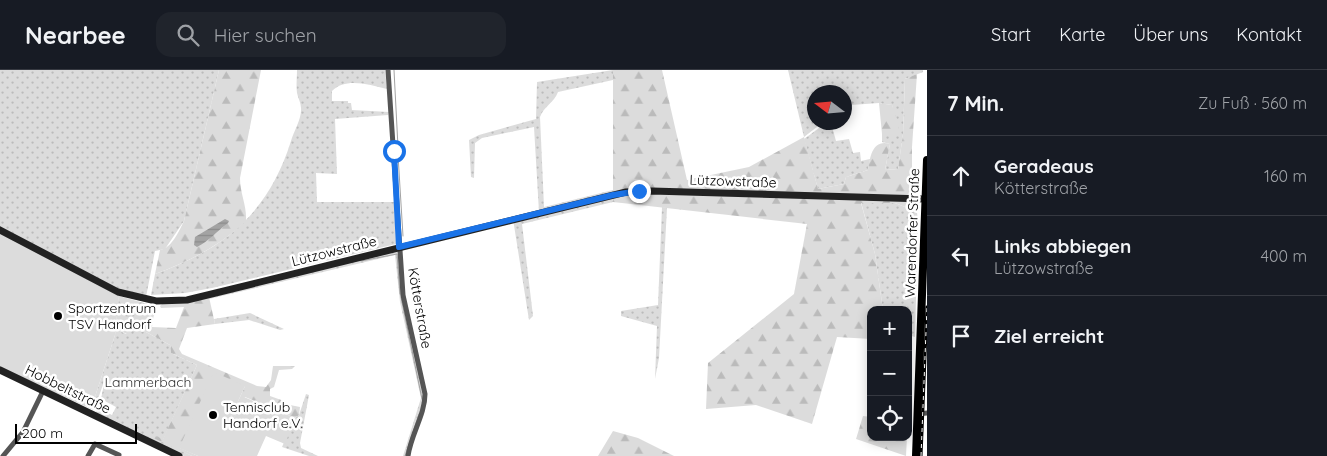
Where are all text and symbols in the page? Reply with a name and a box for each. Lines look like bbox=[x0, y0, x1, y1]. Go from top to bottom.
search box bbox=[156, 12, 506, 57]
text: Nearbee bbox=[25, 20, 126, 50]
icon: search bbox=[174, 21, 202, 49]
text: Hier suchen bbox=[214, 23, 317, 47]
text: Start bbox=[991, 23, 1031, 46]
text: Karte bbox=[1059, 23, 1105, 46]
text: Über uns bbox=[1133, 23, 1208, 46]
text: Kontakt bbox=[1236, 23, 1302, 46]
north arrow bbox=[807, 85, 852, 130]
text: 7 Min. bbox=[947, 90, 1004, 116]
text: Zu Fuß · 560 m bbox=[1198, 93, 1307, 113]
route start bbox=[383, 140, 406, 163]
text: Geradeaus bbox=[994, 154, 1094, 178]
icon: ahead bbox=[947, 162, 975, 190]
text: 160 m bbox=[1264, 166, 1307, 186]
street label: Warendorfer Straße bbox=[901, 168, 923, 298]
street label: Lützowstraße bbox=[689, 170, 777, 192]
text: Kötterstraße bbox=[994, 178, 1088, 198]
route end bbox=[628, 180, 651, 203]
street label: Lützowstraße bbox=[290, 232, 378, 270]
text: Links abbiegen bbox=[994, 234, 1131, 258]
icon: left bbox=[947, 242, 975, 270]
text: 400 m bbox=[1261, 246, 1307, 266]
text: Lützowstraße bbox=[994, 258, 1094, 278]
street label: Kötterstraße bbox=[404, 266, 436, 350]
place label: Sportzentrum TSV Handorf bbox=[68, 299, 156, 333]
map controls bbox=[867, 306, 912, 441]
button: + bbox=[867, 306, 912, 351]
marker: Sportzentrum TSV Handorf bbox=[52, 310, 64, 322]
icon: arrive bbox=[947, 322, 975, 350]
text: Ziel erreicht bbox=[994, 324, 1104, 348]
button: − bbox=[867, 351, 912, 396]
street label: Hobbeltstraße bbox=[22, 361, 114, 418]
park label: Lammerbach bbox=[105, 373, 191, 391]
button: locate bbox=[867, 396, 912, 441]
place label: Tennisclub Handorf e.V. bbox=[223, 398, 303, 432]
marker: Tennisclub Handorf e.V. bbox=[207, 409, 219, 421]
scale bar bbox=[15, 421, 138, 444]
text: 200 m bbox=[22, 424, 63, 442]

